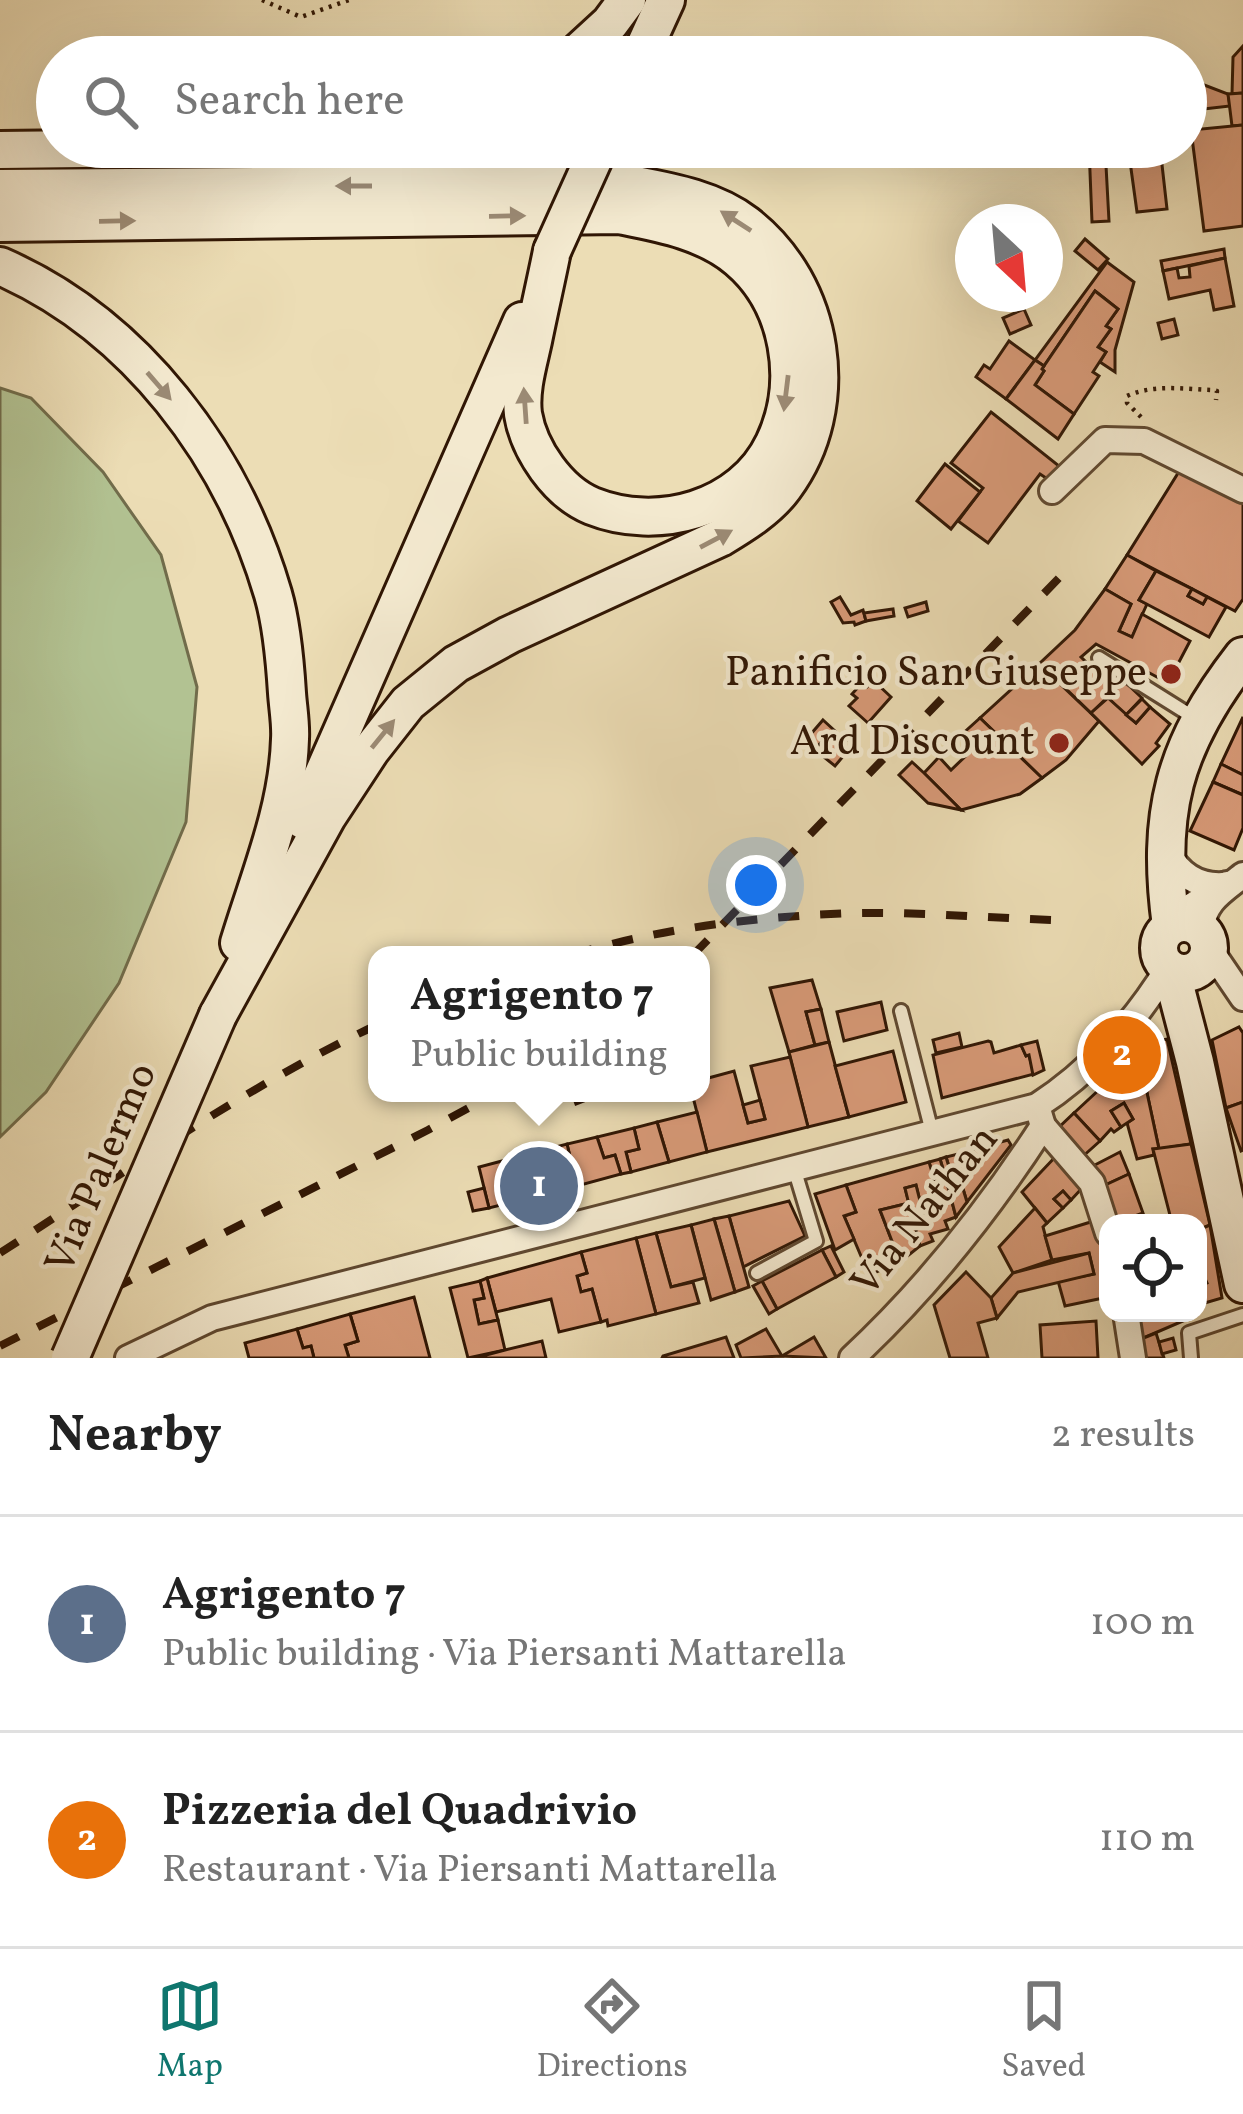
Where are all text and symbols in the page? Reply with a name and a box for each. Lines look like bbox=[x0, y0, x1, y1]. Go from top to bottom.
search box bbox=[36, 36, 1207, 168]
icon: search bbox=[78, 69, 144, 135]
text: Search here bbox=[174, 71, 405, 134]
one-way arrow bbox=[334, 176, 372, 195]
north arrow bbox=[955, 204, 1063, 312]
one-way arrow bbox=[489, 207, 527, 226]
one-way arrow bbox=[720, 210, 753, 232]
one-way arrow bbox=[99, 212, 137, 231]
one-way arrow bbox=[146, 370, 172, 400]
one-way arrow bbox=[777, 375, 796, 412]
one-way arrow bbox=[516, 386, 535, 424]
one-way arrow bbox=[698, 529, 733, 550]
place label: Panificio San Giuseppe bbox=[725, 645, 1147, 704]
marker: Panificio San Giuseppe bbox=[1158, 661, 1184, 687]
place label: Ard Discount bbox=[790, 714, 1035, 773]
one-way arrow bbox=[370, 719, 395, 750]
marker: Ard Discount bbox=[1046, 730, 1072, 756]
your location bbox=[726, 855, 786, 915]
popup bbox=[368, 946, 710, 1102]
text: Agrigento 7 bbox=[410, 966, 654, 1029]
pin: 2 bbox=[1083, 1010, 1161, 1100]
text: Public building bbox=[410, 1029, 668, 1083]
street label: Via Palermo bbox=[32, 1055, 174, 1283]
street label: Via Nathan bbox=[838, 1113, 1014, 1311]
pin: 1 bbox=[500, 1141, 578, 1231]
map controls bbox=[1099, 1214, 1207, 1322]
button: locate bbox=[1099, 1214, 1207, 1322]
text: Nearby bbox=[48, 1401, 222, 1472]
text: 2 results bbox=[1051, 1409, 1195, 1463]
text: Agrigento 7 bbox=[162, 1565, 406, 1628]
text: 1 bbox=[79, 1597, 95, 1651]
text: 100 m bbox=[1090, 1597, 1195, 1651]
text: Public building · Via Piersanti Mattarella bbox=[162, 1628, 847, 1682]
text: Pizzeria del Quadrivio bbox=[162, 1781, 637, 1844]
text: 2 bbox=[77, 1813, 97, 1867]
text: 110 m bbox=[1099, 1813, 1195, 1867]
text: Restaurant · Via Piersanti Mattarella bbox=[162, 1844, 778, 1898]
tab: Map bbox=[157, 1973, 223, 2091]
tab: Directions bbox=[536, 1973, 688, 2091]
tab: Saved bbox=[1001, 1973, 1086, 2091]

